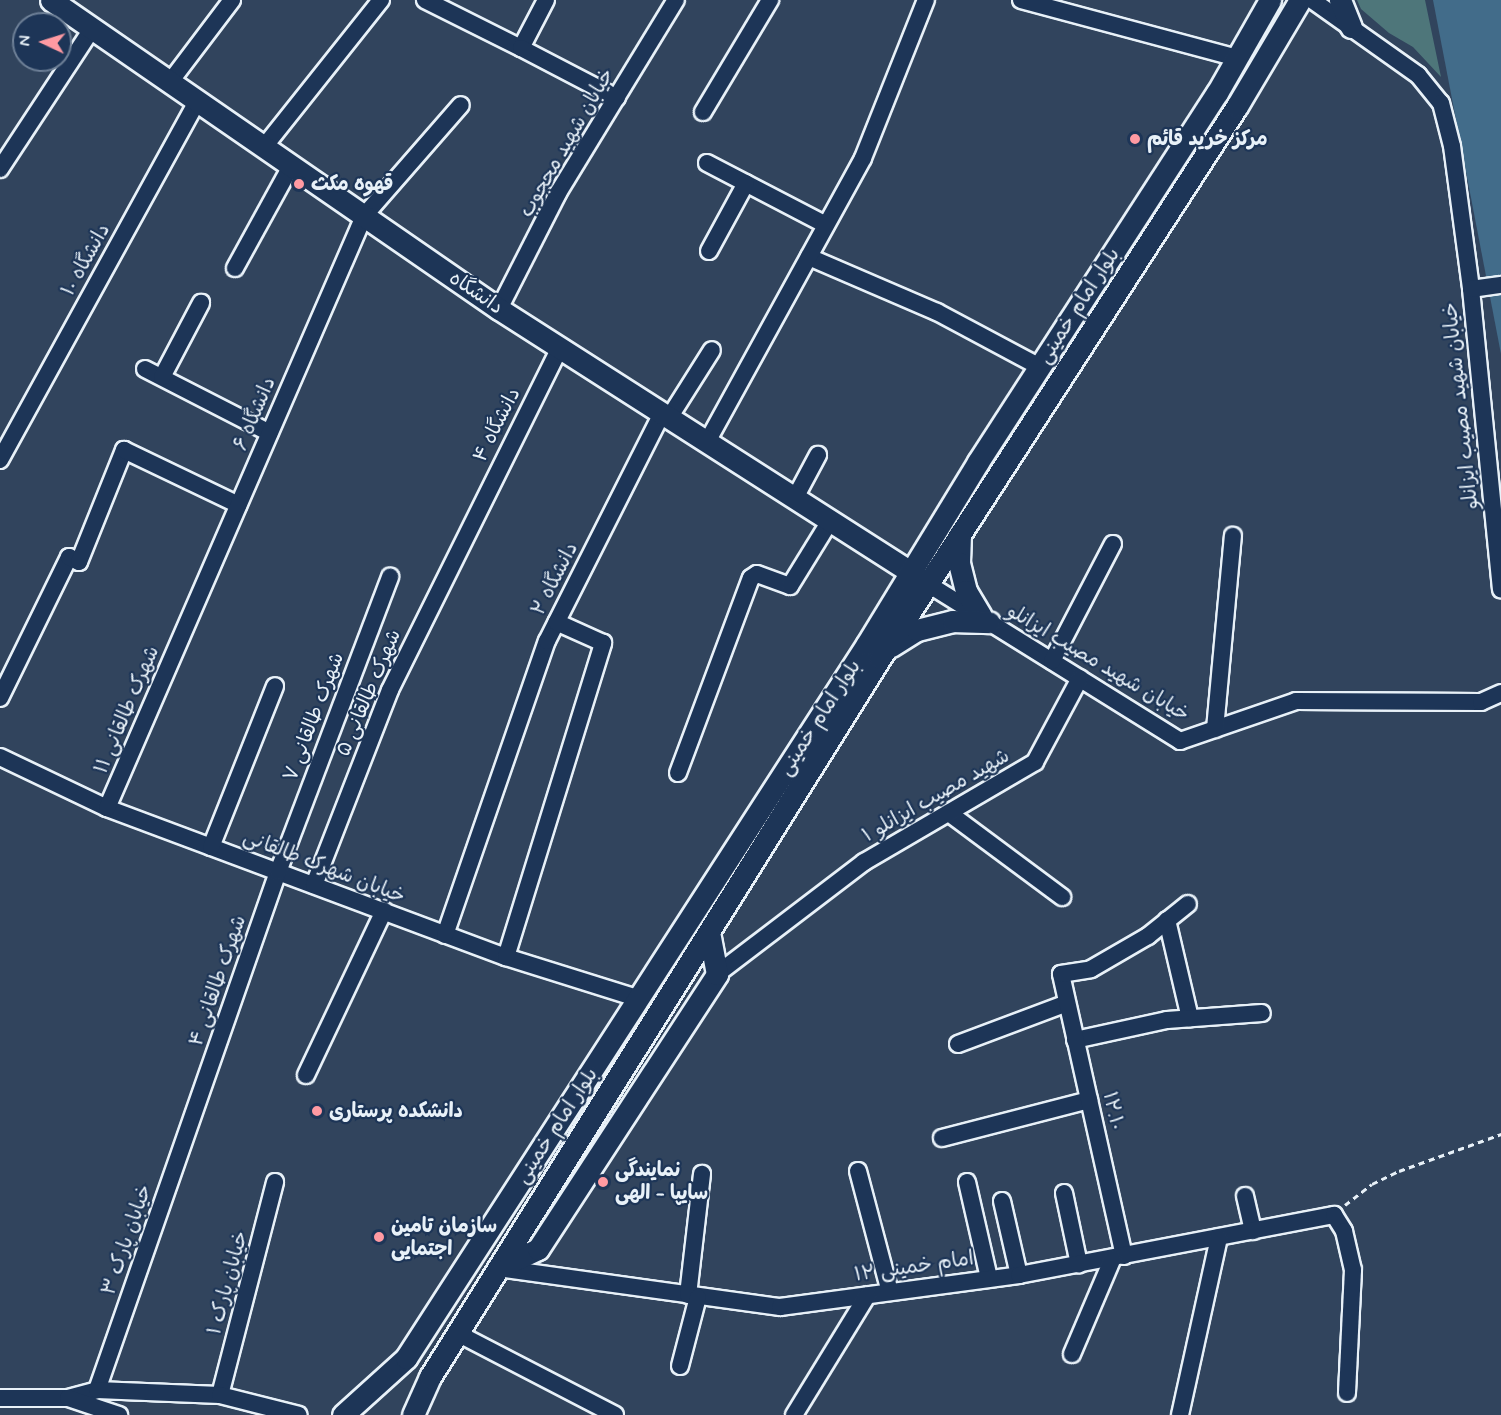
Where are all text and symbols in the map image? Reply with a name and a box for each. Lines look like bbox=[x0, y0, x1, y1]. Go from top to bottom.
north arrow bbox=[12, 12, 72, 72]
text: N bbox=[15, 35, 36, 47]
street label: خیابان شهید محجوب bbox=[515, 64, 619, 222]
place label: مرکز خرید قائم bbox=[1147, 127, 1268, 151]
marker: مرکز خرید قائم bbox=[1128, 132, 1142, 146]
place label: قهوه مکث bbox=[311, 172, 393, 196]
marker: قهوه مکث bbox=[292, 177, 306, 191]
street label: دانشگاه ۱۰ bbox=[56, 220, 116, 300]
street label: بلوار امام خمینی bbox=[1033, 244, 1125, 368]
street label: دانشگاه bbox=[444, 266, 508, 320]
street label: خیابان شهید مصیب ایزانلو bbox=[1438, 301, 1484, 511]
street label: دانشگاه ۶ bbox=[229, 374, 281, 454]
street label: دانشگاه ۴ bbox=[468, 384, 526, 466]
street label: دانشگاه ۲ bbox=[526, 538, 584, 620]
street label: خیابان شهید مصیب ایزانلو bbox=[1003, 599, 1193, 727]
street label: شهرک طالقانی ۵ bbox=[331, 626, 407, 760]
street label: شهرک طالقانی ۱۱ bbox=[89, 643, 165, 777]
street label: شهرک طالقانی ۷ bbox=[278, 649, 350, 785]
street label: بلوار امام خمینی bbox=[774, 656, 866, 780]
street label: شهید مصیب ایزانلو ۱ bbox=[858, 744, 1014, 848]
street label: خیابان شهرک طالقانی bbox=[240, 825, 408, 909]
street label: شهرک طالقانی ۴ bbox=[184, 912, 252, 1050]
street label: بلوار امام خمینی bbox=[511, 1064, 603, 1188]
street label: ۱۲.۱۰ bbox=[1097, 1089, 1129, 1133]
place label: دانشکده پرستاری bbox=[329, 1099, 463, 1123]
marker: دانشکده پرستاری bbox=[310, 1104, 324, 1118]
place label: نمایندگی سایپا - الهی bbox=[615, 1158, 708, 1205]
marker: نمایندگی سایپا - الهی bbox=[596, 1175, 610, 1189]
street label: خیابان پارک ۳ bbox=[97, 1182, 157, 1298]
place label: سازمان تامین اجتمایی bbox=[391, 1214, 497, 1261]
street label: خیابان پارک ۱ bbox=[203, 1229, 253, 1337]
marker: سازمان تامین اجتمایی bbox=[372, 1230, 386, 1244]
street label: امام خمینی ۱۲ bbox=[853, 1247, 975, 1287]

